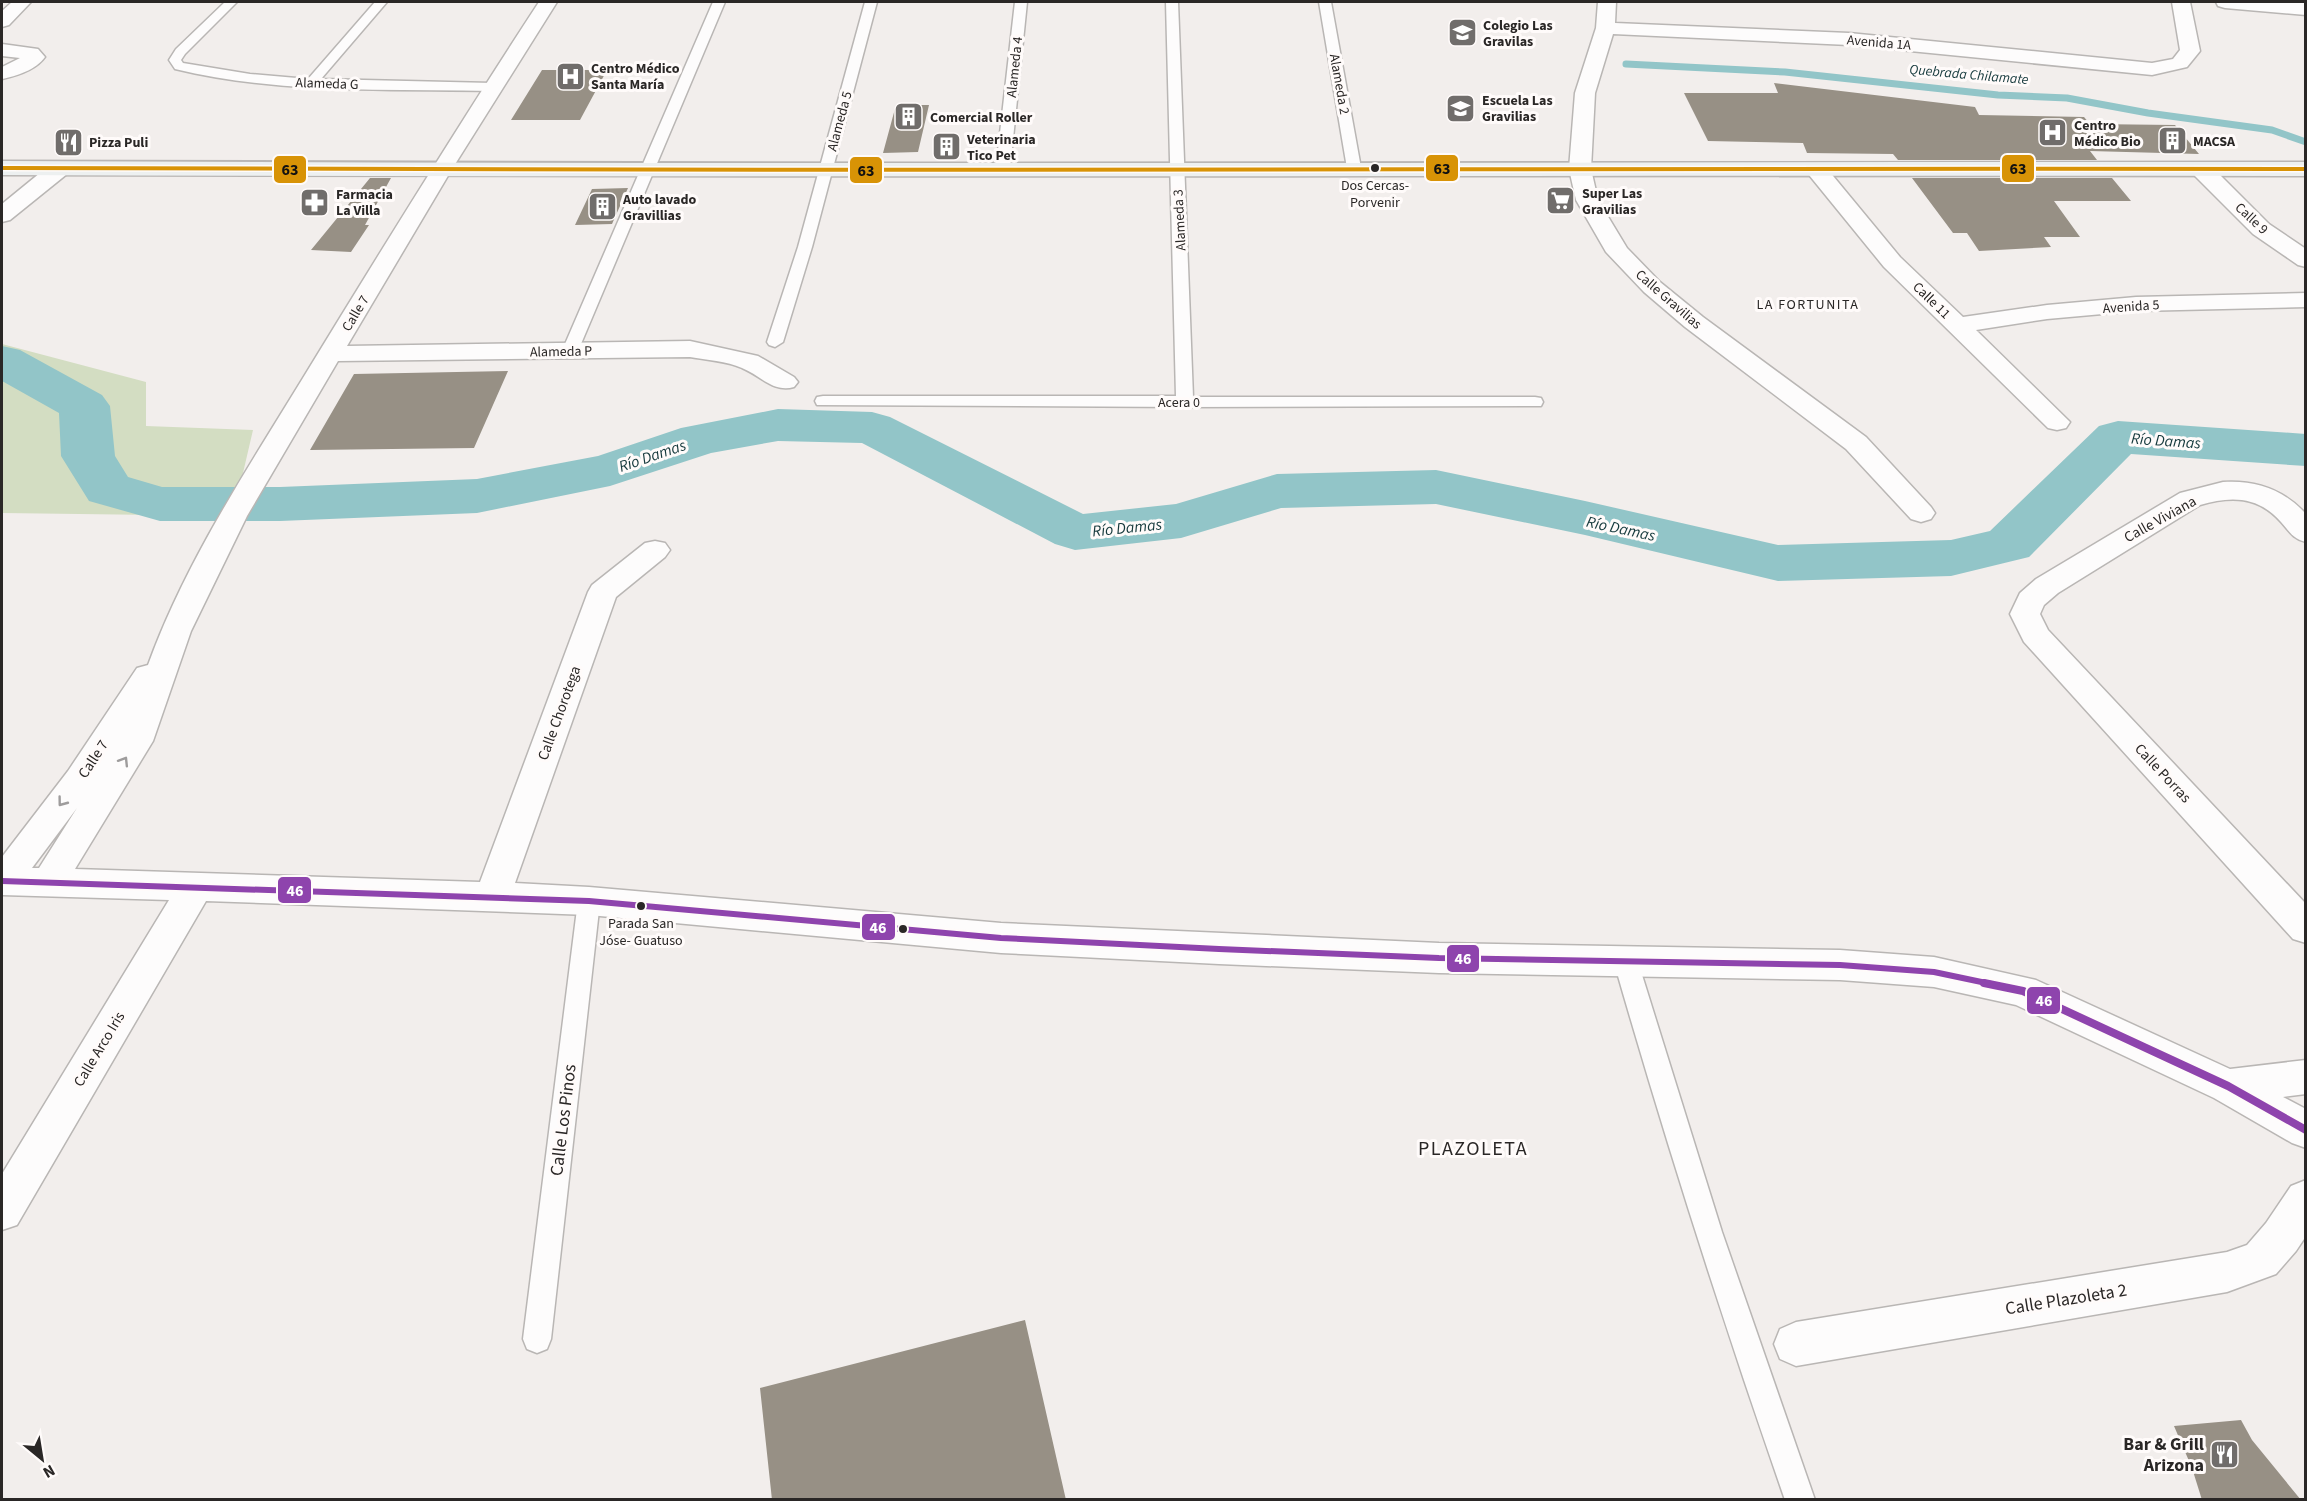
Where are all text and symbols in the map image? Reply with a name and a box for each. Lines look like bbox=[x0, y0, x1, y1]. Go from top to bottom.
place label: Colegio Las Gravilas bbox=[1483, 16, 1553, 52]
school or university icon: Colegio Las Gravilas bbox=[1446, 17, 1478, 49]
street label: Avenida 1A bbox=[1846, 30, 1912, 56]
street label: Alameda 4 bbox=[1002, 36, 1028, 99]
street label: Alameda 2 bbox=[1324, 52, 1354, 116]
place label: Centro Médico Santa María bbox=[591, 59, 680, 95]
hospital icon: Centro Médico Santa María bbox=[554, 60, 586, 92]
water label: Quebrada Chilamate bbox=[1909, 60, 2030, 90]
street label: Alameda G bbox=[295, 73, 359, 95]
street label: Alameda 5 bbox=[822, 89, 858, 153]
place label: Escuela Las Gravilias bbox=[1482, 91, 1553, 127]
school or university icon: Escuela Las Gravilias bbox=[1445, 92, 1477, 124]
building icon: Comercial Roller bbox=[893, 101, 925, 133]
place label: Comercial Roller bbox=[930, 108, 1033, 128]
place label: Centro Médico Bio bbox=[2074, 116, 2141, 152]
hospital icon: Centro Médico Bio bbox=[2037, 117, 2069, 149]
building icon: MACSA bbox=[2156, 125, 2188, 157]
restaurant icon: Pizza Puli bbox=[52, 126, 84, 158]
place label: Veterinaria Tico Pet bbox=[966, 130, 1036, 166]
building icon: Veterinaria Tico Pet bbox=[930, 131, 962, 163]
place label: MACSA bbox=[2193, 132, 2236, 152]
place label: Pizza Puli bbox=[89, 133, 148, 153]
line badge: 63 bbox=[1425, 154, 1459, 182]
line badge: 63 bbox=[2001, 154, 2035, 183]
line badge: 63 bbox=[273, 155, 307, 184]
line badge: 63 bbox=[849, 156, 883, 184]
text: 63 bbox=[1434, 158, 1450, 180]
text: 63 bbox=[2010, 158, 2026, 180]
text: 63 bbox=[282, 159, 298, 181]
text: 63 bbox=[858, 160, 874, 182]
marker: Dos Cercas- Porvenir bbox=[1369, 162, 1381, 174]
place label: Dos Cercas- Porvenir bbox=[1341, 176, 1409, 213]
place label: Super Las Gravilias bbox=[1582, 184, 1642, 220]
place label: Farmacia La Villa bbox=[336, 185, 393, 221]
supermarket icon: Super Las Gravilias bbox=[1545, 185, 1577, 217]
pharmacy icon: Farmacia La Villa bbox=[299, 186, 331, 218]
street label: Alameda 3 bbox=[1168, 189, 1192, 251]
place label: Auto lavado Gravillias bbox=[622, 190, 696, 226]
building icon: Auto lavado Gravillias bbox=[586, 191, 618, 223]
street label: Calle 9 bbox=[2230, 198, 2272, 239]
street label: Calle Gravilias bbox=[1631, 265, 1706, 334]
street label: Calle 11 bbox=[1908, 278, 1955, 324]
street label: Calle 7 bbox=[337, 292, 374, 335]
district label: LA FORTUNITA bbox=[1757, 295, 1859, 315]
street label: Avenida 5 bbox=[2102, 295, 2160, 319]
street label: Alameda P bbox=[530, 341, 592, 363]
street label: Acera 0 bbox=[1158, 393, 1200, 413]
water label: Río Damas bbox=[2130, 428, 2202, 454]
water label: Río Damas bbox=[616, 434, 690, 478]
street label: Calle Viviana bbox=[2120, 491, 2200, 548]
water label: Río Damas bbox=[1584, 511, 1658, 547]
water label: Río Damas bbox=[1091, 513, 1164, 543]
street label: Calle Chorotega bbox=[533, 663, 586, 763]
street label: Calle 7 bbox=[73, 736, 114, 782]
street label: Calle Porras bbox=[2130, 739, 2196, 808]
one-way arrow bbox=[117, 757, 128, 768]
one-way arrow bbox=[59, 796, 70, 807]
line badge: 46 bbox=[277, 876, 312, 904]
text: 46 bbox=[287, 880, 303, 902]
marker: Parada San Jóse- Guatuso bbox=[635, 900, 647, 912]
line badge: 46 bbox=[861, 913, 896, 941]
place label: Parada San Jóse- Guatuso bbox=[599, 914, 683, 951]
text: 46 bbox=[870, 917, 886, 939]
unlabelled marker bbox=[897, 923, 909, 935]
line badge: 46 bbox=[1446, 944, 1480, 973]
text: 46 bbox=[1455, 948, 1471, 970]
line badge: 46 bbox=[2026, 986, 2061, 1015]
text: 46 bbox=[2036, 990, 2052, 1012]
street label: Calle Arco Iris bbox=[69, 1008, 130, 1091]
street label: Calle Los Pinos bbox=[544, 1063, 583, 1177]
district label: PLAZOLETA bbox=[1418, 1135, 1528, 1163]
street label: Calle Plazoleta 2 bbox=[2003, 1278, 2129, 1321]
north arrow bbox=[12, 1429, 72, 1489]
place label: Bar & Grill Arizona bbox=[2123, 1432, 2204, 1478]
restaurant icon: Bar & Grill Arizona bbox=[2209, 1438, 2241, 1470]
text: N bbox=[39, 1459, 59, 1483]

